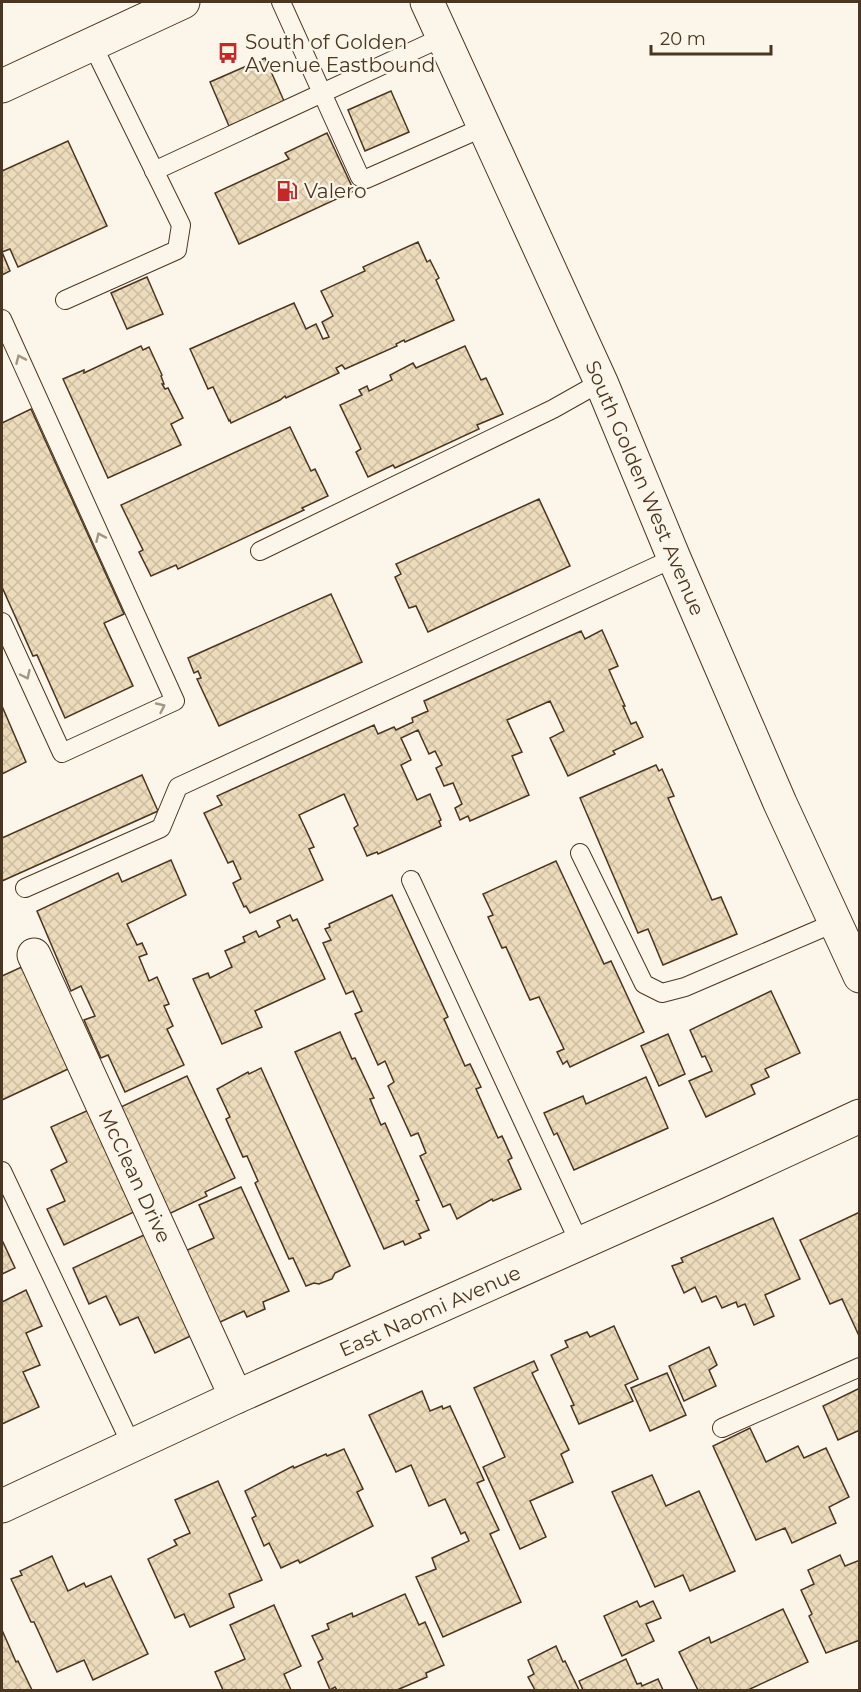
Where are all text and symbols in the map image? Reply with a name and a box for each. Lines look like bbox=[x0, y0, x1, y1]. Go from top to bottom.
scale bar bbox=[651, 18, 771, 56]
text: 20 m bbox=[660, 28, 706, 50]
place label: South of Golden Avenue Eastbound bbox=[245, 30, 435, 77]
bus stop icon: South of Golden Avenue Eastbound bbox=[216, 41, 240, 65]
fuel station icon: Valero bbox=[275, 179, 299, 203]
place label: Valero bbox=[304, 179, 366, 203]
one-way arrow bbox=[15, 354, 27, 365]
street label: South Golden West Avenue bbox=[580, 357, 710, 619]
one-way arrow bbox=[96, 532, 108, 543]
one-way arrow bbox=[19, 669, 31, 680]
one-way arrow bbox=[155, 702, 166, 714]
street label: McClean Drive bbox=[94, 1105, 176, 1247]
street label: East Naomi Avenue bbox=[336, 1260, 524, 1362]

